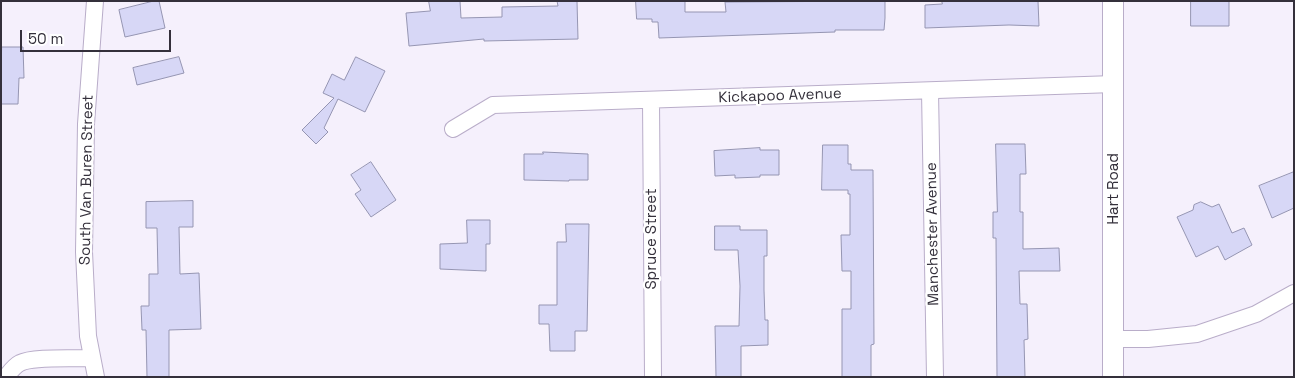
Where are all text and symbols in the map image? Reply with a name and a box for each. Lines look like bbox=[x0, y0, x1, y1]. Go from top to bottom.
scale bar bbox=[22, 20, 174, 52]
text: 50 m bbox=[28, 29, 63, 48]
street label: Kickapoo Avenue bbox=[718, 85, 842, 107]
street label: South Van Buren Street bbox=[77, 95, 97, 265]
street label: Hart Road bbox=[1105, 153, 1123, 225]
street label: Manchester Avenue bbox=[923, 162, 943, 306]
street label: Spruce Street bbox=[643, 188, 661, 290]

